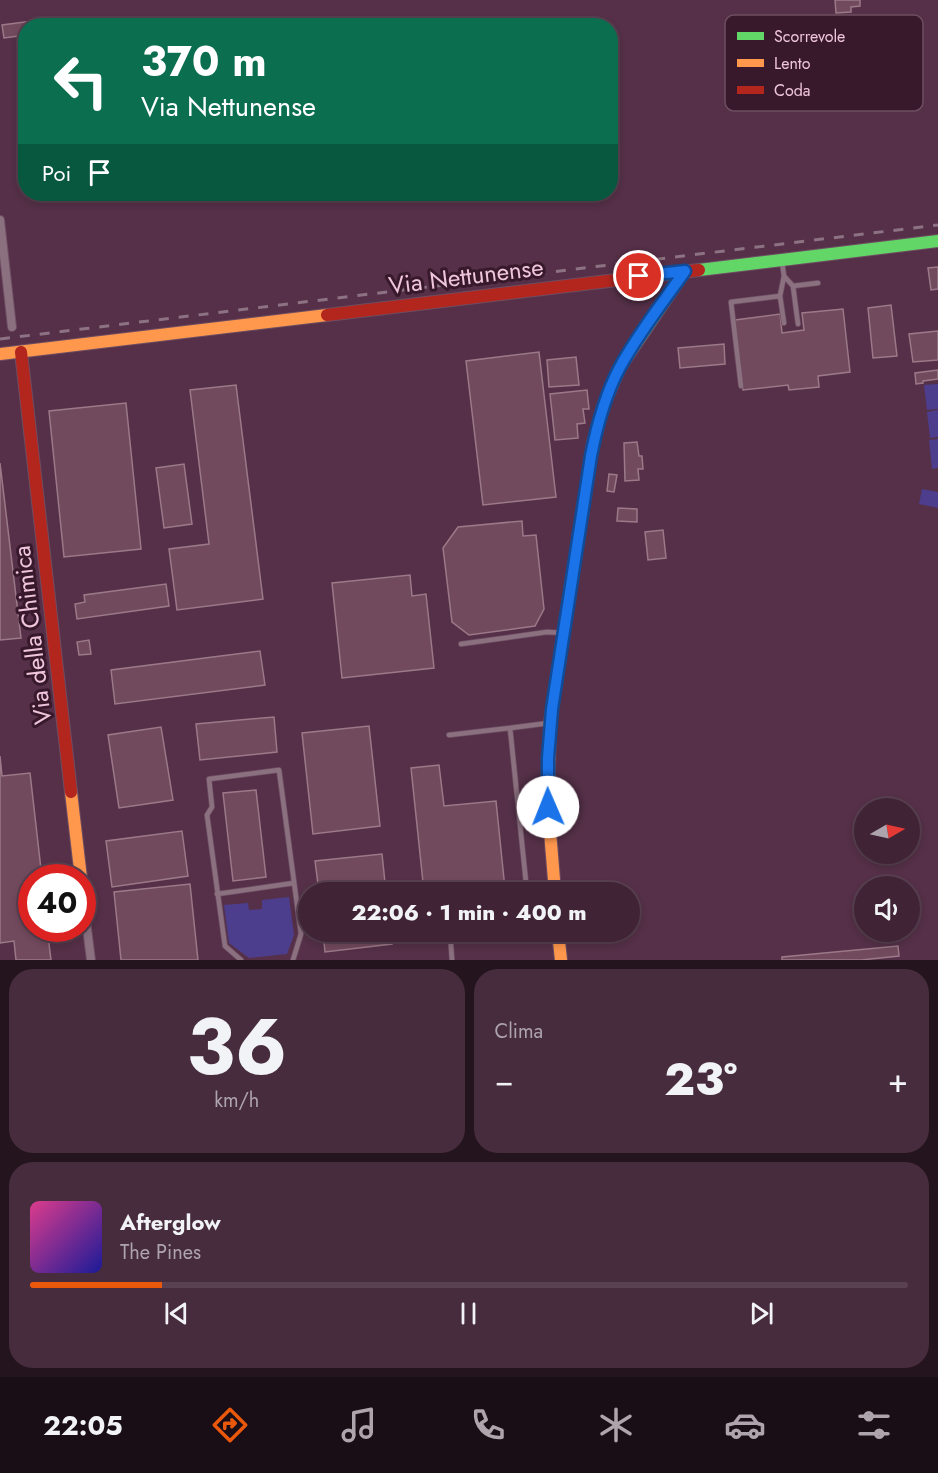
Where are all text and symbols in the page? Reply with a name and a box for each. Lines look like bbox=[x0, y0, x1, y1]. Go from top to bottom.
legend bbox=[725, 15, 923, 111]
text: Scorrevole bbox=[774, 25, 845, 48]
text: 370 m bbox=[141, 31, 267, 92]
icon: left bbox=[42, 42, 120, 120]
text: Lento bbox=[774, 52, 811, 75]
text: Coda bbox=[774, 79, 811, 102]
text: Via Nettunense bbox=[141, 87, 316, 126]
icon: arrive bbox=[83, 156, 116, 189]
text: Poi bbox=[42, 157, 71, 189]
street label: Via Nettunense bbox=[387, 249, 545, 303]
pin bbox=[613, 250, 664, 301]
icon: arrive bbox=[622, 259, 655, 292]
street label: Via della Chimica bbox=[4, 544, 60, 726]
position arrow bbox=[516, 775, 580, 839]
north arrow bbox=[854, 798, 920, 864]
map controls bbox=[854, 798, 920, 942]
speed limit sign: 40 bbox=[18, 864, 96, 942]
button: sound bbox=[854, 876, 920, 942]
text: 22:06 · 1 min · 400 m bbox=[351, 896, 587, 928]
text: 36 bbox=[186, 991, 287, 1103]
text: Clima bbox=[495, 1017, 543, 1046]
text: 23° bbox=[664, 1047, 737, 1112]
text: − bbox=[495, 1057, 514, 1104]
text: + bbox=[888, 1057, 908, 1104]
text: km/h bbox=[214, 1086, 259, 1115]
text: Afterglow bbox=[120, 1206, 221, 1238]
text: The Pines bbox=[120, 1238, 201, 1267]
icon: previous bbox=[160, 1297, 193, 1330]
icon: pause bbox=[452, 1297, 485, 1330]
icon: next bbox=[745, 1297, 778, 1330]
icon: directions bbox=[209, 1404, 251, 1446]
icon: music bbox=[338, 1404, 380, 1446]
icon: phone bbox=[467, 1404, 509, 1446]
icon: climate bbox=[595, 1404, 637, 1446]
icon: car bbox=[724, 1404, 766, 1446]
icon: filters bbox=[853, 1404, 895, 1446]
text: 22:05 bbox=[43, 1406, 123, 1445]

